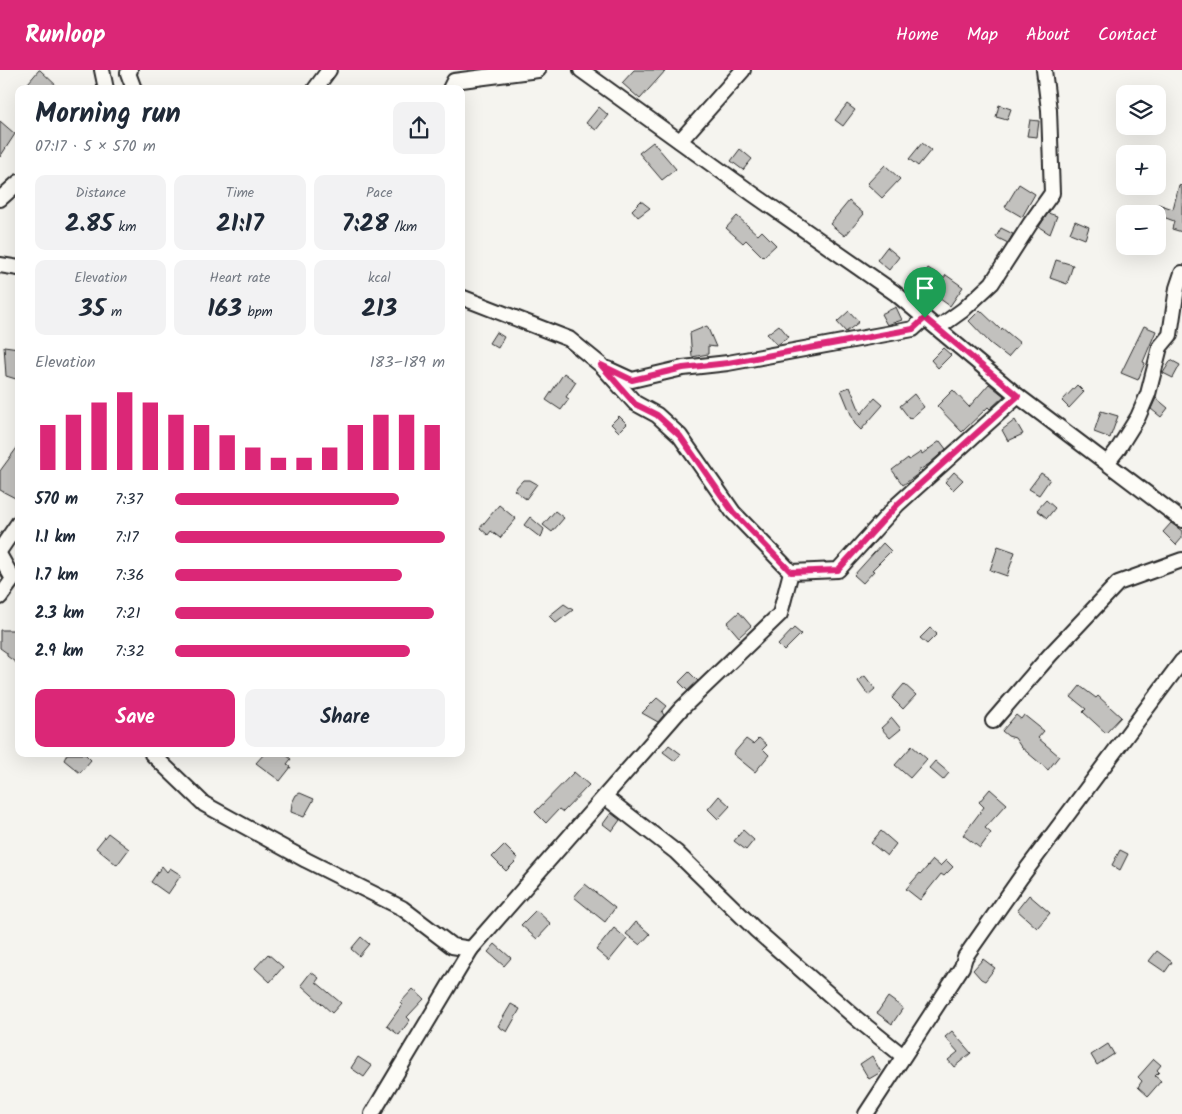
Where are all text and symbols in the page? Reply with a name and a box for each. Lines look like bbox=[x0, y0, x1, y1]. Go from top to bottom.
text: Runloop bbox=[25, 16, 106, 55]
text: Home bbox=[896, 21, 939, 50]
text: Map bbox=[967, 21, 998, 50]
text: About bbox=[1026, 21, 1070, 50]
text: Contact bbox=[1098, 21, 1157, 50]
map controls bbox=[1116, 85, 1166, 255]
button: layers bbox=[1116, 85, 1166, 135]
text: Morning run bbox=[35, 92, 181, 137]
button: share bbox=[393, 102, 445, 154]
text: 07:17 · 5 × 570 m bbox=[35, 134, 156, 159]
button: + bbox=[1116, 145, 1166, 195]
text: Distance bbox=[76, 182, 126, 204]
text: Time bbox=[226, 182, 254, 204]
text: Pace bbox=[366, 182, 393, 204]
text: 2.85 bbox=[65, 204, 113, 244]
text: 21:17 bbox=[216, 204, 264, 244]
text: 7:28 bbox=[342, 204, 389, 244]
button: − bbox=[1116, 205, 1166, 255]
text: km bbox=[113, 216, 136, 238]
text: /km bbox=[389, 216, 417, 238]
text: Elevation bbox=[74, 267, 127, 289]
text: Heart rate bbox=[210, 267, 270, 289]
text: kcal bbox=[368, 267, 391, 289]
pin bbox=[904, 267, 946, 318]
icon: arrive bbox=[911, 274, 939, 302]
text: 35 bbox=[79, 289, 105, 329]
text: 163 bbox=[207, 289, 242, 329]
text: 213 bbox=[361, 289, 397, 329]
text: m bbox=[105, 301, 122, 323]
text: bpm bbox=[242, 301, 273, 323]
text: Elevation bbox=[35, 350, 96, 375]
text: 183–189 m bbox=[370, 350, 445, 375]
text: 570 m bbox=[35, 487, 78, 512]
text: 7:37 bbox=[115, 487, 143, 512]
text: 1.1 km bbox=[35, 525, 76, 550]
text: 7:17 bbox=[115, 525, 139, 550]
text: 1.7 km bbox=[35, 563, 78, 588]
text: 7:36 bbox=[115, 563, 144, 588]
text: 2.3 km bbox=[35, 601, 84, 626]
text: 7:21 bbox=[115, 601, 141, 626]
text: 2.9 km bbox=[35, 639, 83, 664]
text: 7:32 bbox=[115, 639, 145, 664]
button: Save bbox=[35, 689, 235, 747]
button: Share bbox=[245, 689, 445, 747]

